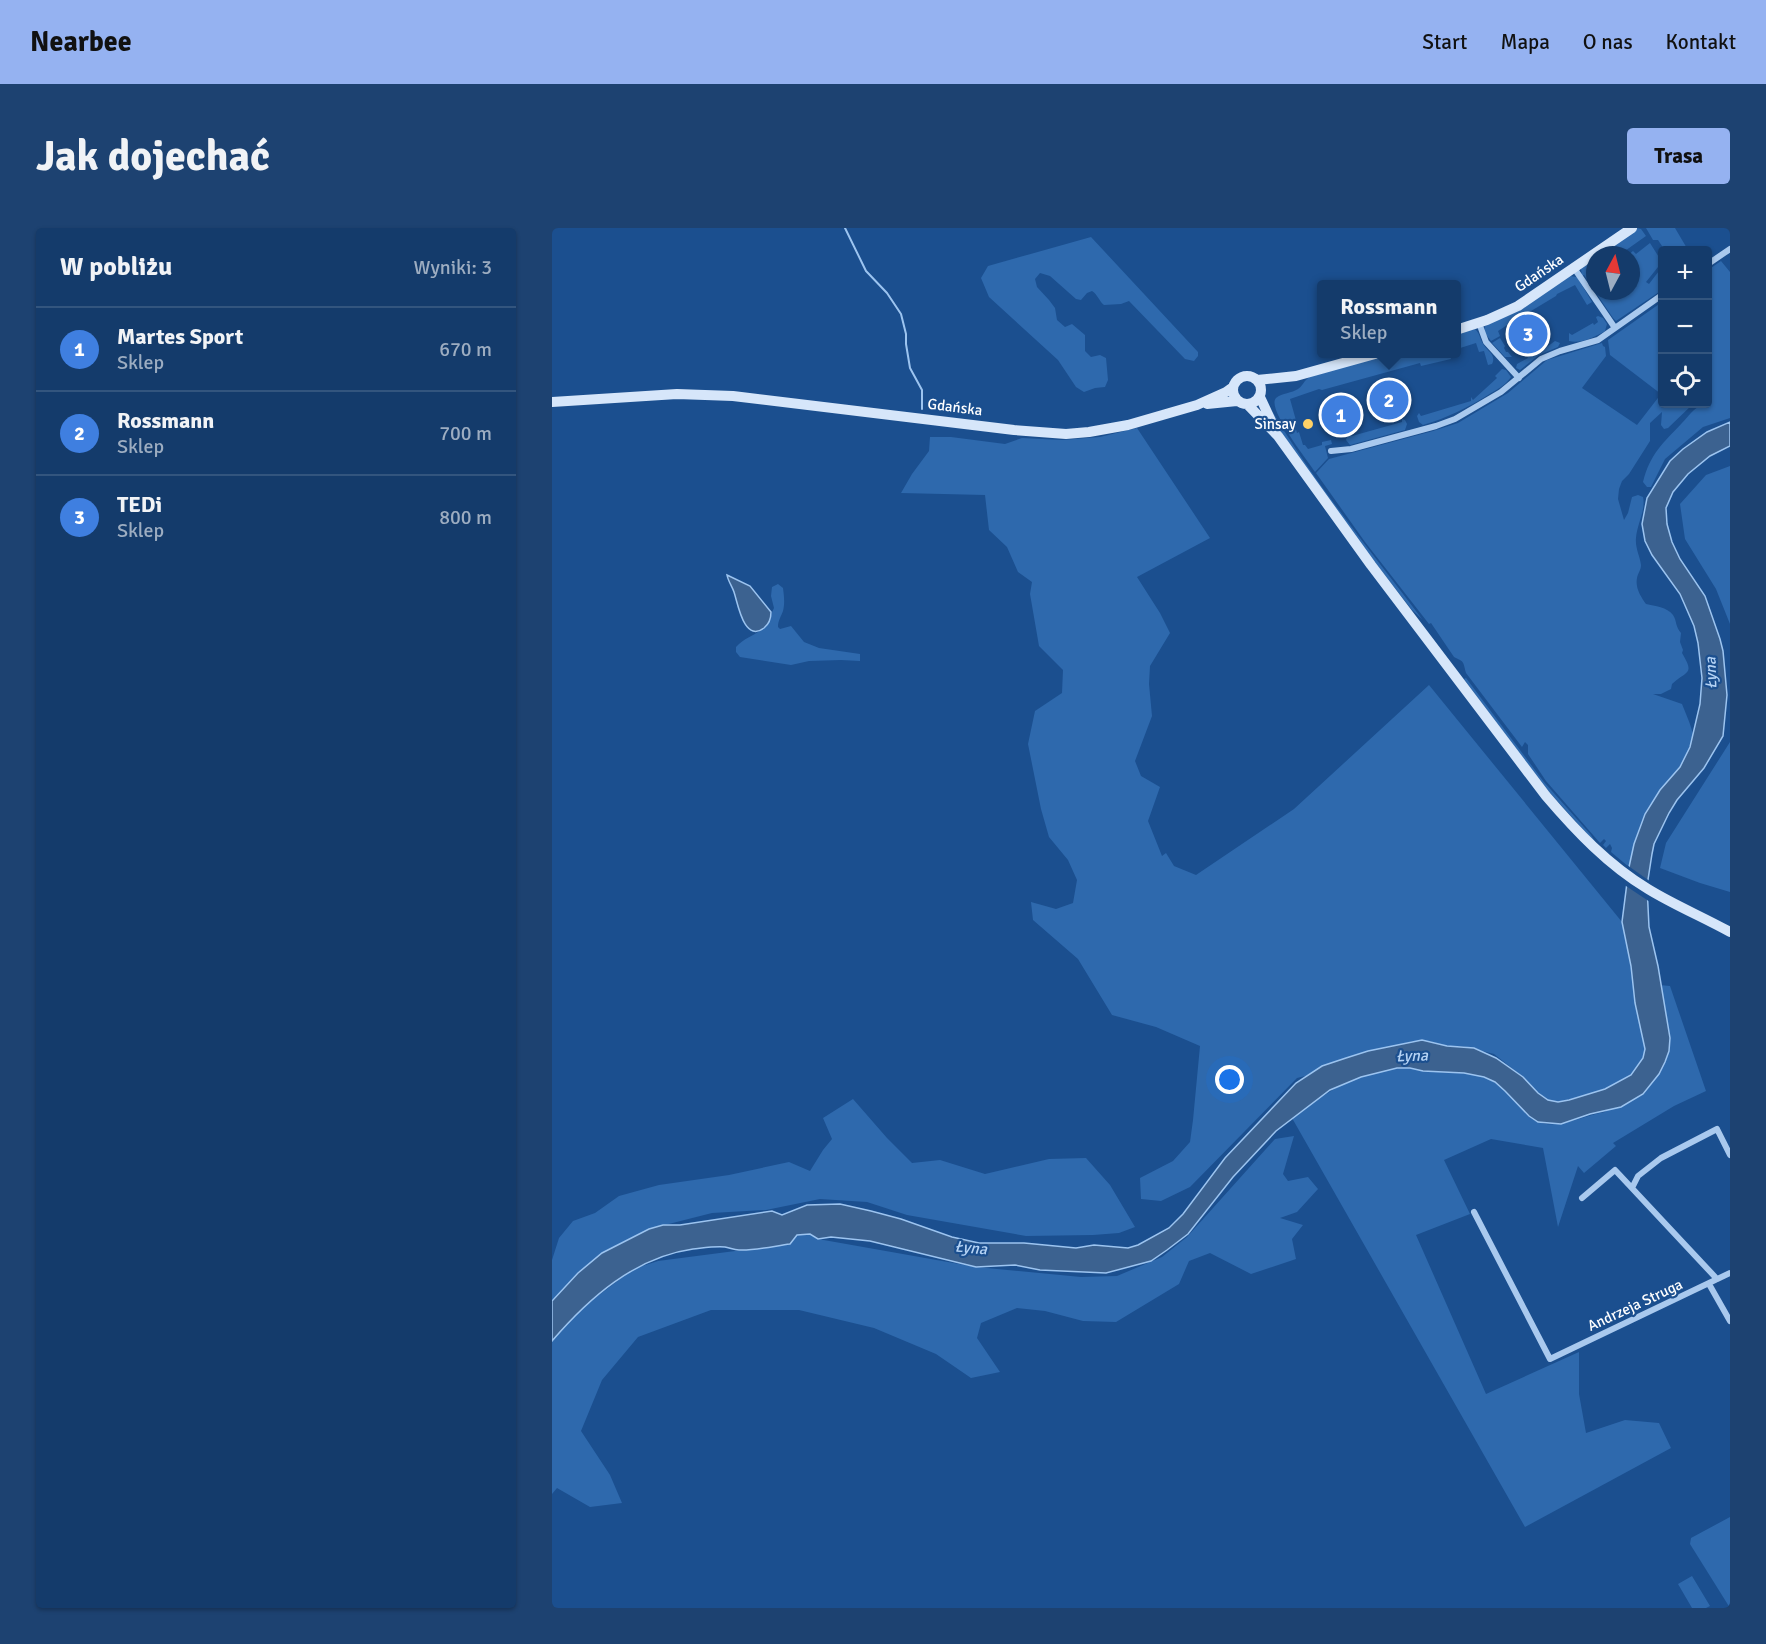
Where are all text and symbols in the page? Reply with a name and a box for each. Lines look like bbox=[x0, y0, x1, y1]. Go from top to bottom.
text: Nearbee bbox=[30, 25, 132, 59]
text: Start bbox=[1422, 29, 1467, 55]
text: Mapa bbox=[1500, 29, 1550, 55]
text: O nas bbox=[1583, 29, 1633, 55]
text: Kontakt bbox=[1666, 29, 1736, 55]
button: Trasa bbox=[1627, 128, 1730, 184]
text: Jak dojechać bbox=[36, 131, 270, 182]
north arrow bbox=[1586, 246, 1640, 300]
map controls bbox=[1658, 246, 1712, 408]
button: + bbox=[1658, 246, 1712, 300]
street label: Gdańska bbox=[1511, 250, 1567, 296]
text: W pobliżu bbox=[60, 251, 172, 283]
text: Wyniki: 3 bbox=[413, 255, 492, 280]
popup bbox=[1317, 280, 1461, 358]
text: Rossmann bbox=[1340, 293, 1438, 320]
button: − bbox=[1658, 300, 1712, 354]
pin: 3 bbox=[1508, 312, 1548, 356]
text: Sklep bbox=[1340, 320, 1387, 345]
text: Martes Sport bbox=[117, 323, 243, 350]
text: 1 bbox=[74, 337, 85, 362]
text: 670 m bbox=[439, 337, 492, 362]
text: Sklep bbox=[117, 350, 164, 375]
button: locate bbox=[1658, 354, 1712, 408]
pin: 2 bbox=[1370, 378, 1408, 423]
pin: 1 bbox=[1322, 392, 1360, 438]
street label: Gdańska bbox=[927, 395, 983, 419]
text: Rossmann bbox=[117, 407, 214, 434]
place label: Sinsay bbox=[1254, 415, 1296, 433]
marker: Sinsay bbox=[1301, 417, 1315, 431]
text: 2 bbox=[74, 421, 85, 446]
text: 700 m bbox=[439, 421, 492, 446]
text: Sklep bbox=[117, 434, 164, 459]
text: TEDi bbox=[117, 491, 162, 518]
text: 3 bbox=[74, 505, 85, 530]
text: 800 m bbox=[439, 505, 492, 530]
text: Sklep bbox=[117, 518, 164, 543]
water label: Łyna bbox=[1700, 656, 1722, 689]
water label: Łyna bbox=[1396, 1045, 1429, 1067]
your location bbox=[1215, 1065, 1244, 1094]
water label: Łyna bbox=[954, 1237, 989, 1259]
street label: Andrzeja Struga bbox=[1585, 1275, 1685, 1335]

